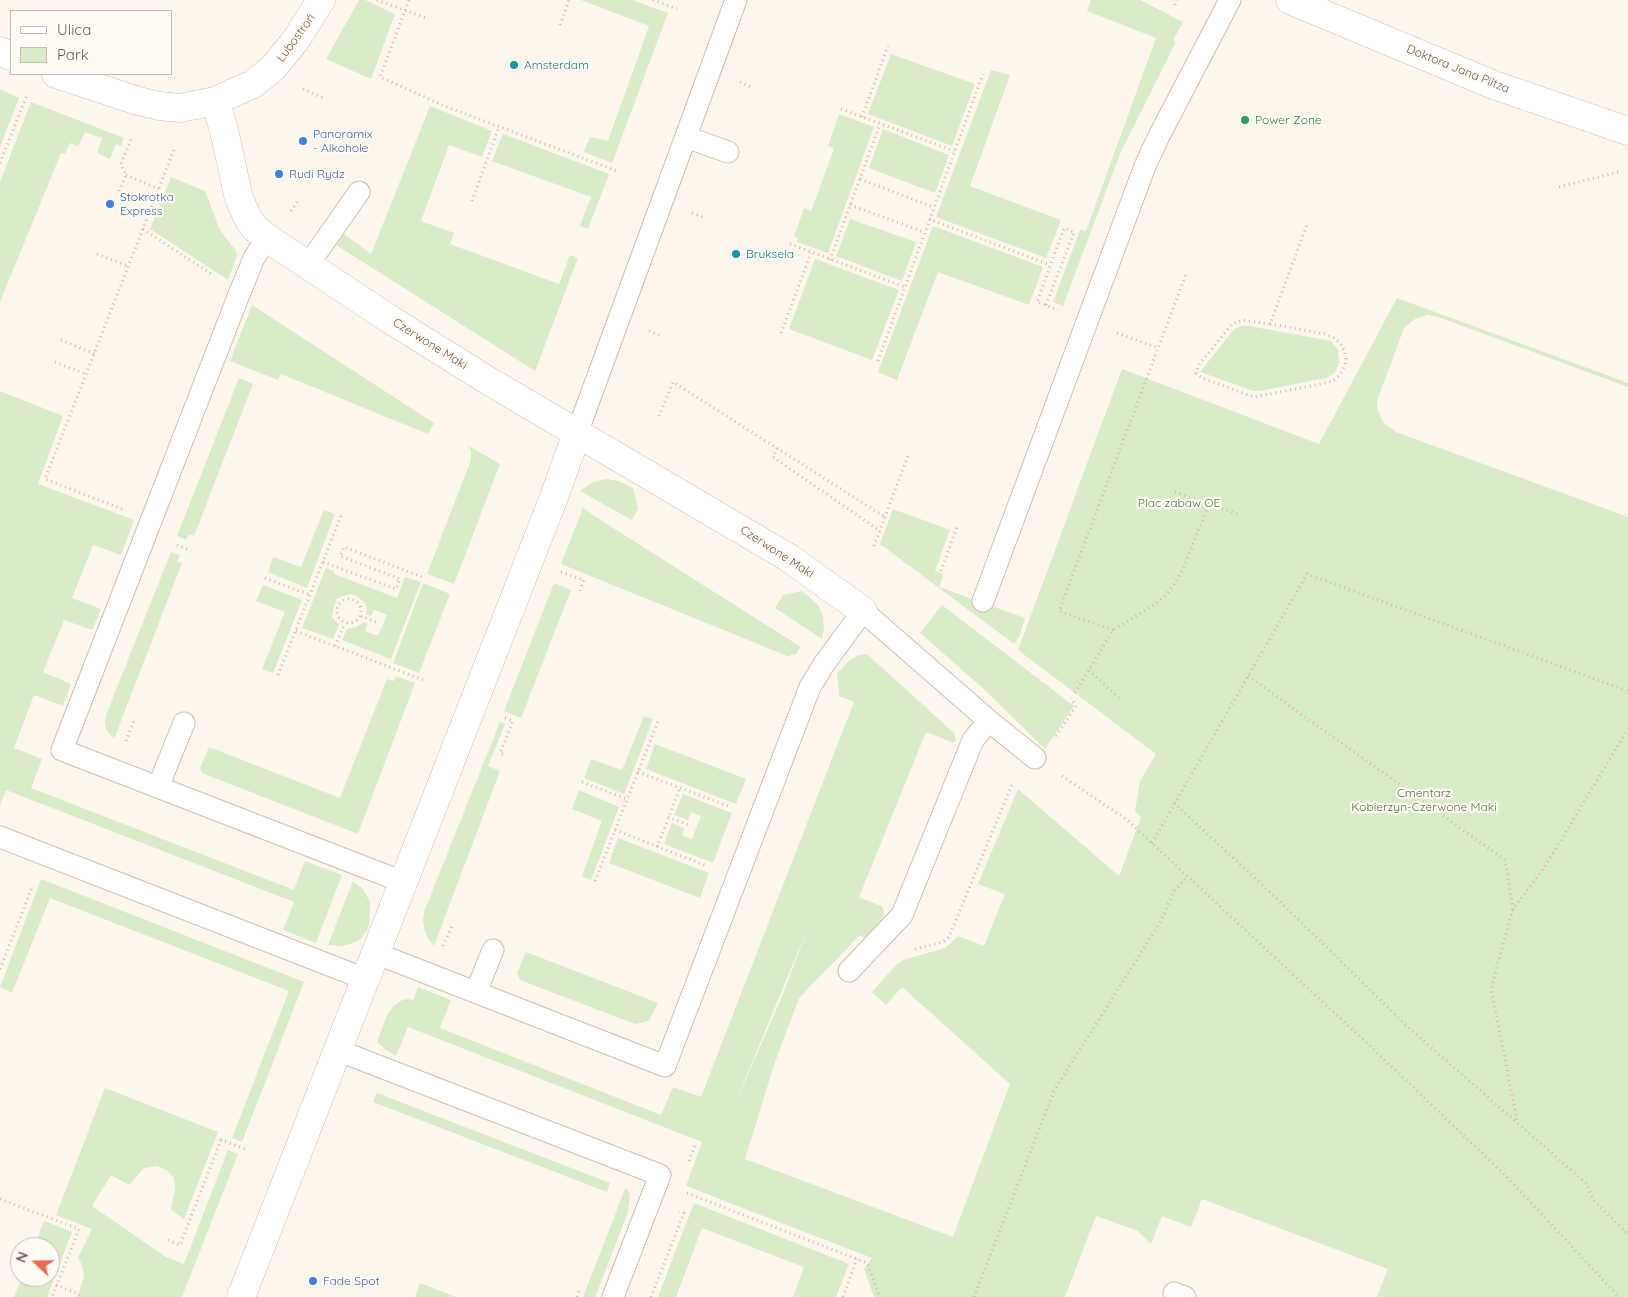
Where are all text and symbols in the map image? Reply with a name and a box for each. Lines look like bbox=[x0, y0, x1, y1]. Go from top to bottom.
legend bbox=[10, 10, 172, 75]
street label: Lubostroń bbox=[274, 11, 318, 65]
text: Ulica bbox=[57, 20, 91, 39]
street label: Doktora Jana Piltza bbox=[1404, 42, 1512, 96]
text: Park bbox=[57, 45, 89, 64]
place label: Amsterdam bbox=[524, 58, 589, 72]
marker: Amsterdam bbox=[508, 59, 520, 71]
place label: Power Zone bbox=[1255, 113, 1322, 127]
marker: Power Zone bbox=[1239, 114, 1251, 126]
place label: Panoramix - Alkohole bbox=[313, 127, 373, 155]
marker: Panoramix - Alkohole bbox=[297, 135, 309, 147]
place label: Rudi Rydz bbox=[289, 167, 345, 181]
marker: Rudi Rydz bbox=[273, 168, 285, 180]
place label: Stokrotka Express bbox=[120, 190, 174, 218]
marker: Stokrotka Express bbox=[104, 198, 116, 210]
place label: Bruksela bbox=[746, 247, 794, 261]
marker: Bruksela bbox=[730, 248, 742, 260]
street label: Czerwone Maki bbox=[390, 315, 470, 373]
park label: Plac zabaw OE bbox=[1138, 496, 1220, 510]
street label: Czerwone Maki bbox=[737, 523, 817, 581]
park label: Cmentarz Kobierzyn-Czerwone Maki bbox=[1351, 786, 1497, 814]
north arrow bbox=[10, 1237, 60, 1287]
text: N bbox=[12, 1249, 32, 1265]
place label: Fade Spot bbox=[323, 1274, 379, 1288]
marker: Fade Spot bbox=[307, 1275, 319, 1287]

